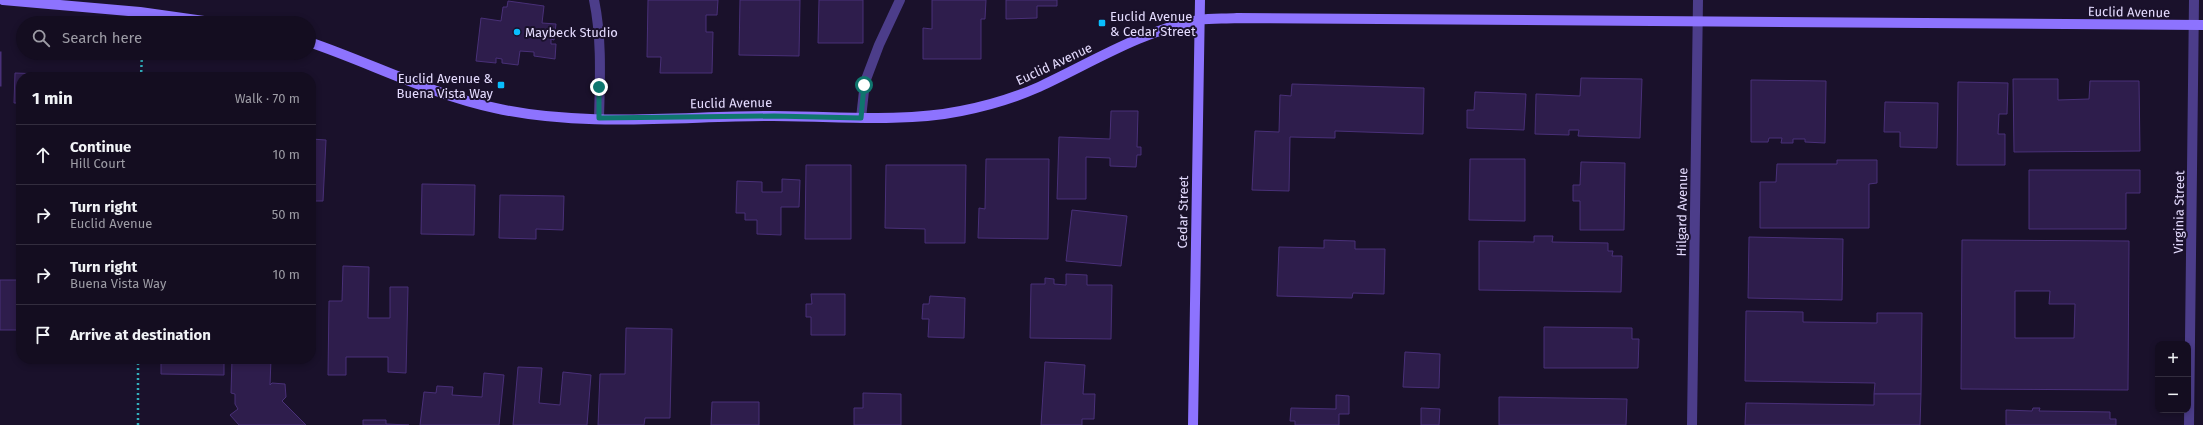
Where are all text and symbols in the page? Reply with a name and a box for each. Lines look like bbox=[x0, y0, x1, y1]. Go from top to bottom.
street label: Euclid Avenue bbox=[2088, 4, 2170, 20]
place label: Euclid Avenue & Cedar Street bbox=[1110, 9, 1196, 39]
search box bbox=[16, 16, 316, 60]
marker: Euclid Avenue & Cedar Street bbox=[1097, 18, 1107, 28]
place label: Maybeck Studio bbox=[525, 25, 618, 40]
icon: search bbox=[30, 27, 52, 49]
marker: Maybeck Studio bbox=[512, 27, 522, 37]
text: Search here bbox=[62, 29, 142, 47]
street label: Euclid Avenue bbox=[1013, 40, 1095, 88]
place label: Euclid Avenue & Buena Vista Way bbox=[397, 71, 494, 101]
route start bbox=[855, 76, 873, 94]
route end bbox=[590, 78, 608, 96]
marker: Euclid Avenue & Buena Vista Way bbox=[496, 80, 506, 90]
text: 1 min bbox=[32, 88, 73, 109]
text: Walk · 70 m bbox=[235, 91, 300, 106]
street label: Euclid Avenue bbox=[690, 95, 772, 111]
text: Continue bbox=[70, 138, 131, 156]
icon: ahead bbox=[32, 144, 54, 166]
text: 10 m bbox=[273, 147, 300, 162]
text: Hill Court bbox=[70, 156, 125, 171]
street label: Hilgard Avenue bbox=[1674, 167, 1690, 257]
street label: Virginia Street bbox=[2171, 170, 2187, 254]
street label: Cedar Street bbox=[1175, 175, 1191, 248]
text: Turn right bbox=[70, 198, 137, 216]
icon: right bbox=[32, 204, 54, 226]
text: 50 m bbox=[272, 207, 300, 222]
text: Euclid Avenue bbox=[70, 216, 152, 231]
text: Turn right bbox=[70, 258, 137, 276]
icon: right bbox=[32, 264, 54, 286]
text: 10 m bbox=[273, 267, 300, 282]
text: Buena Vista Way bbox=[70, 276, 166, 291]
icon: arrive bbox=[32, 324, 54, 346]
text: Arrive at destination bbox=[70, 326, 211, 344]
map controls bbox=[2155, 341, 2191, 413]
button: + bbox=[2155, 341, 2191, 377]
button: − bbox=[2155, 377, 2191, 413]

